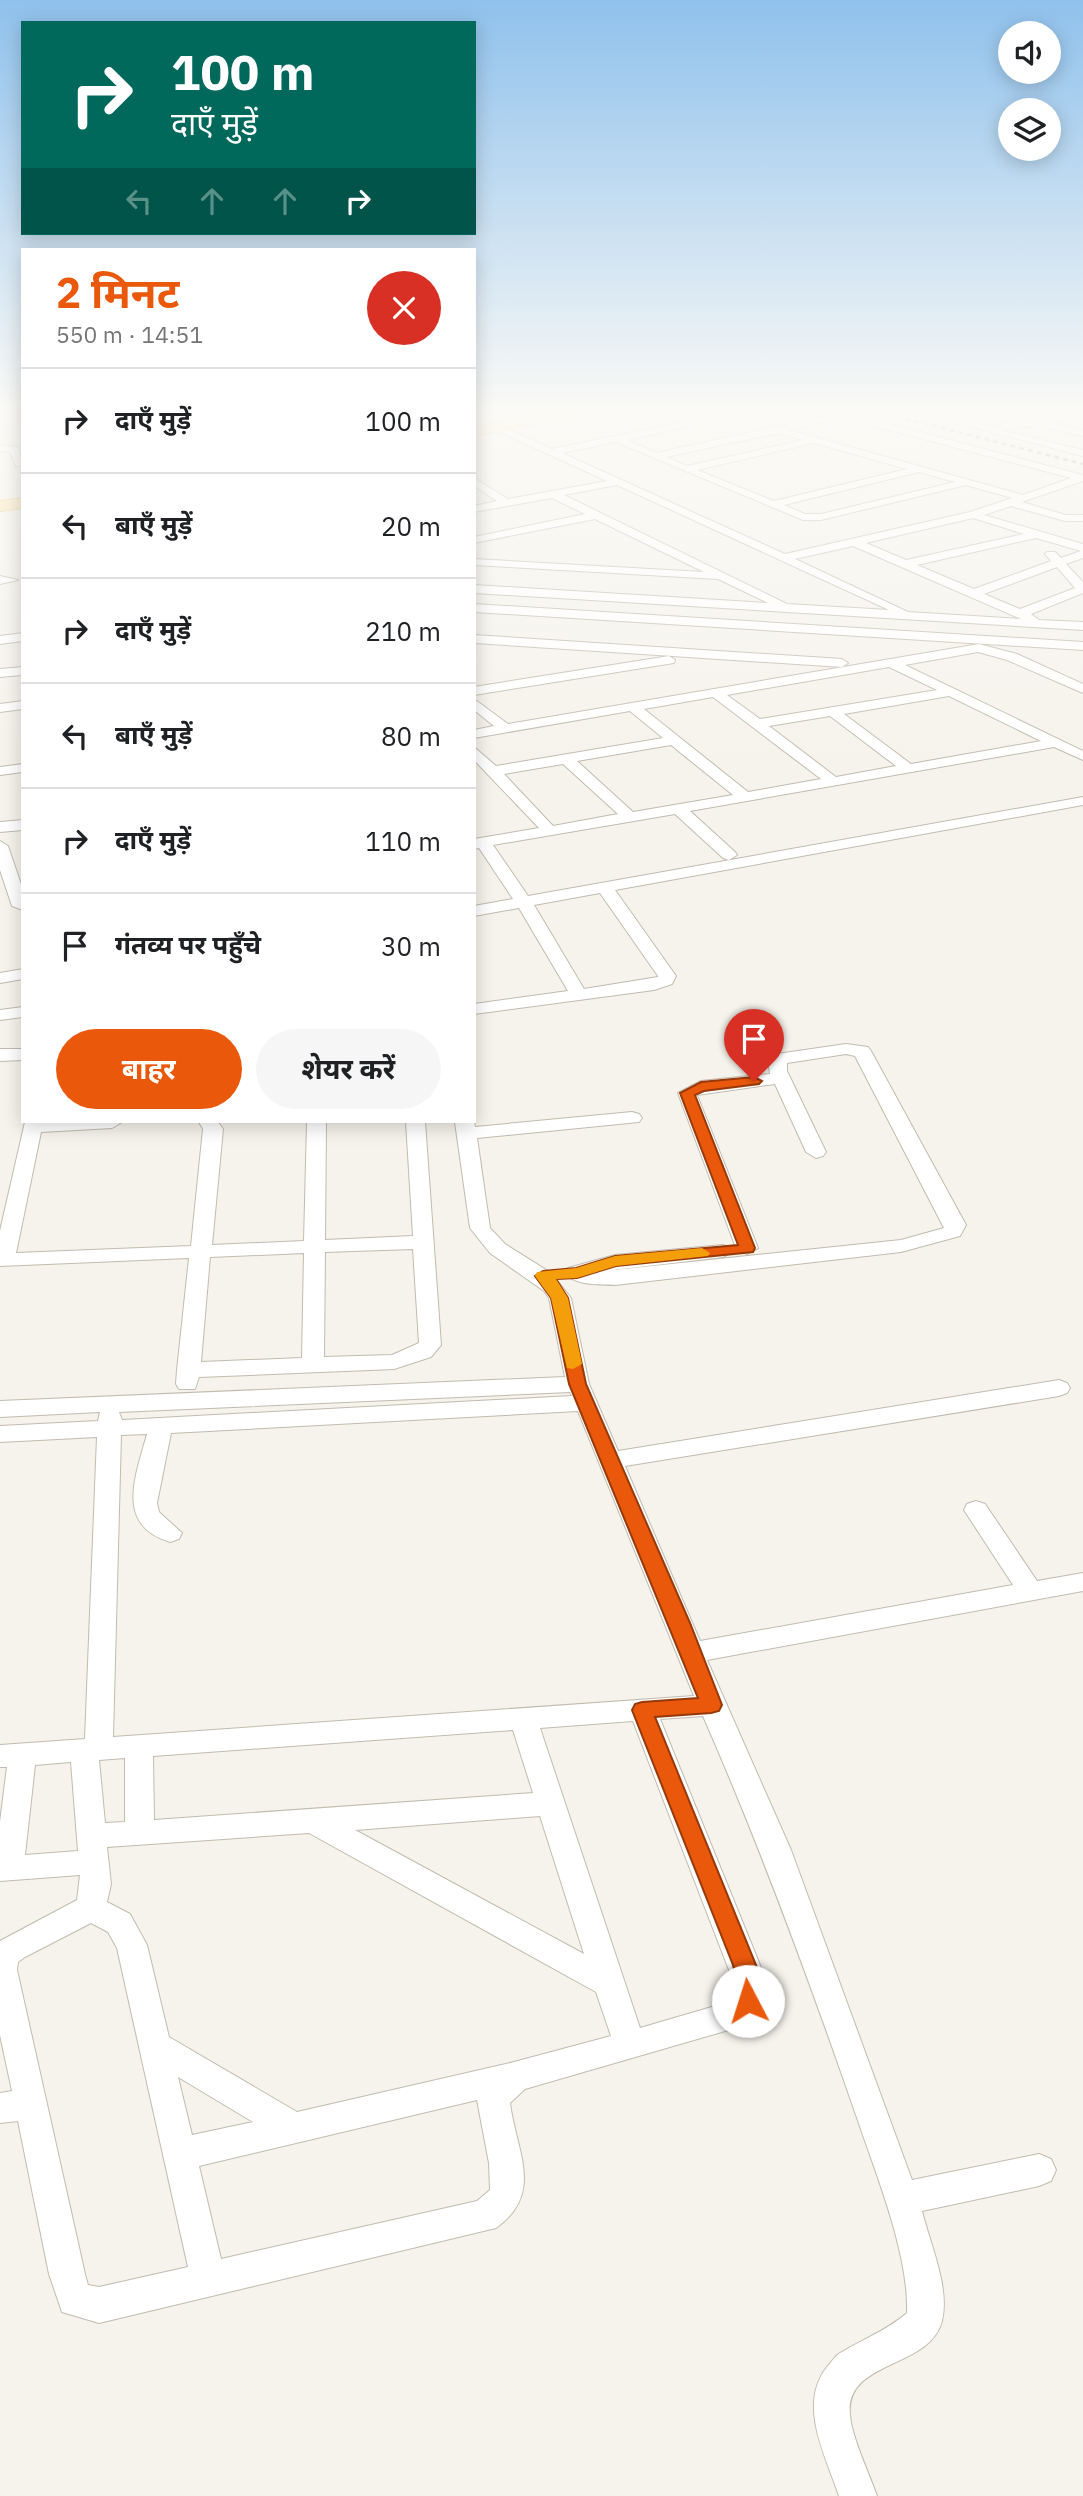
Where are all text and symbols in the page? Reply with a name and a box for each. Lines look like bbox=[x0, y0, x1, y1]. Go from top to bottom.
map controls bbox=[998, 21, 1061, 161]
button: sound bbox=[998, 21, 1061, 84]
text: 100 m bbox=[171, 40, 315, 103]
icon: right bbox=[56, 49, 147, 140]
button: layers bbox=[998, 98, 1061, 161]
text: दाएँ मुड़ें bbox=[171, 102, 258, 144]
icon: left bbox=[120, 182, 158, 220]
icon: ahead bbox=[193, 182, 231, 220]
icon: ahead bbox=[266, 182, 304, 220]
icon: right bbox=[339, 182, 377, 220]
text: 2 मिनट bbox=[56, 265, 179, 320]
button: close bbox=[367, 271, 441, 345]
text: 550 m · 14:51 bbox=[56, 319, 203, 349]
icon: right bbox=[56, 402, 94, 440]
text: दाएँ मुड़ें bbox=[115, 402, 191, 436]
text: 100 m bbox=[365, 404, 441, 438]
icon: left bbox=[56, 507, 94, 545]
text: बाएँ मुड़ें bbox=[115, 507, 192, 541]
text: 20 m bbox=[381, 509, 441, 543]
icon: right bbox=[56, 612, 94, 650]
text: दाएँ मुड़ें bbox=[115, 612, 191, 646]
text: 210 m bbox=[365, 614, 441, 648]
icon: left bbox=[56, 717, 94, 755]
text: बाएँ मुड़ें bbox=[115, 717, 192, 751]
text: 80 m bbox=[381, 719, 441, 753]
icon: right bbox=[56, 822, 94, 860]
text: दाएँ मुड़ें bbox=[115, 822, 191, 856]
text: 110 m bbox=[365, 824, 441, 858]
icon: arrive bbox=[56, 927, 94, 965]
text: गंतव्य पर पहुँचे bbox=[115, 927, 261, 961]
text: 30 m bbox=[381, 929, 441, 963]
pin bbox=[724, 1009, 784, 1081]
icon: arrive bbox=[735, 1020, 773, 1058]
button: बाहर bbox=[56, 1029, 242, 1109]
button: शेयर करें bbox=[256, 1029, 441, 1109]
position arrow bbox=[711, 1964, 785, 2038]

